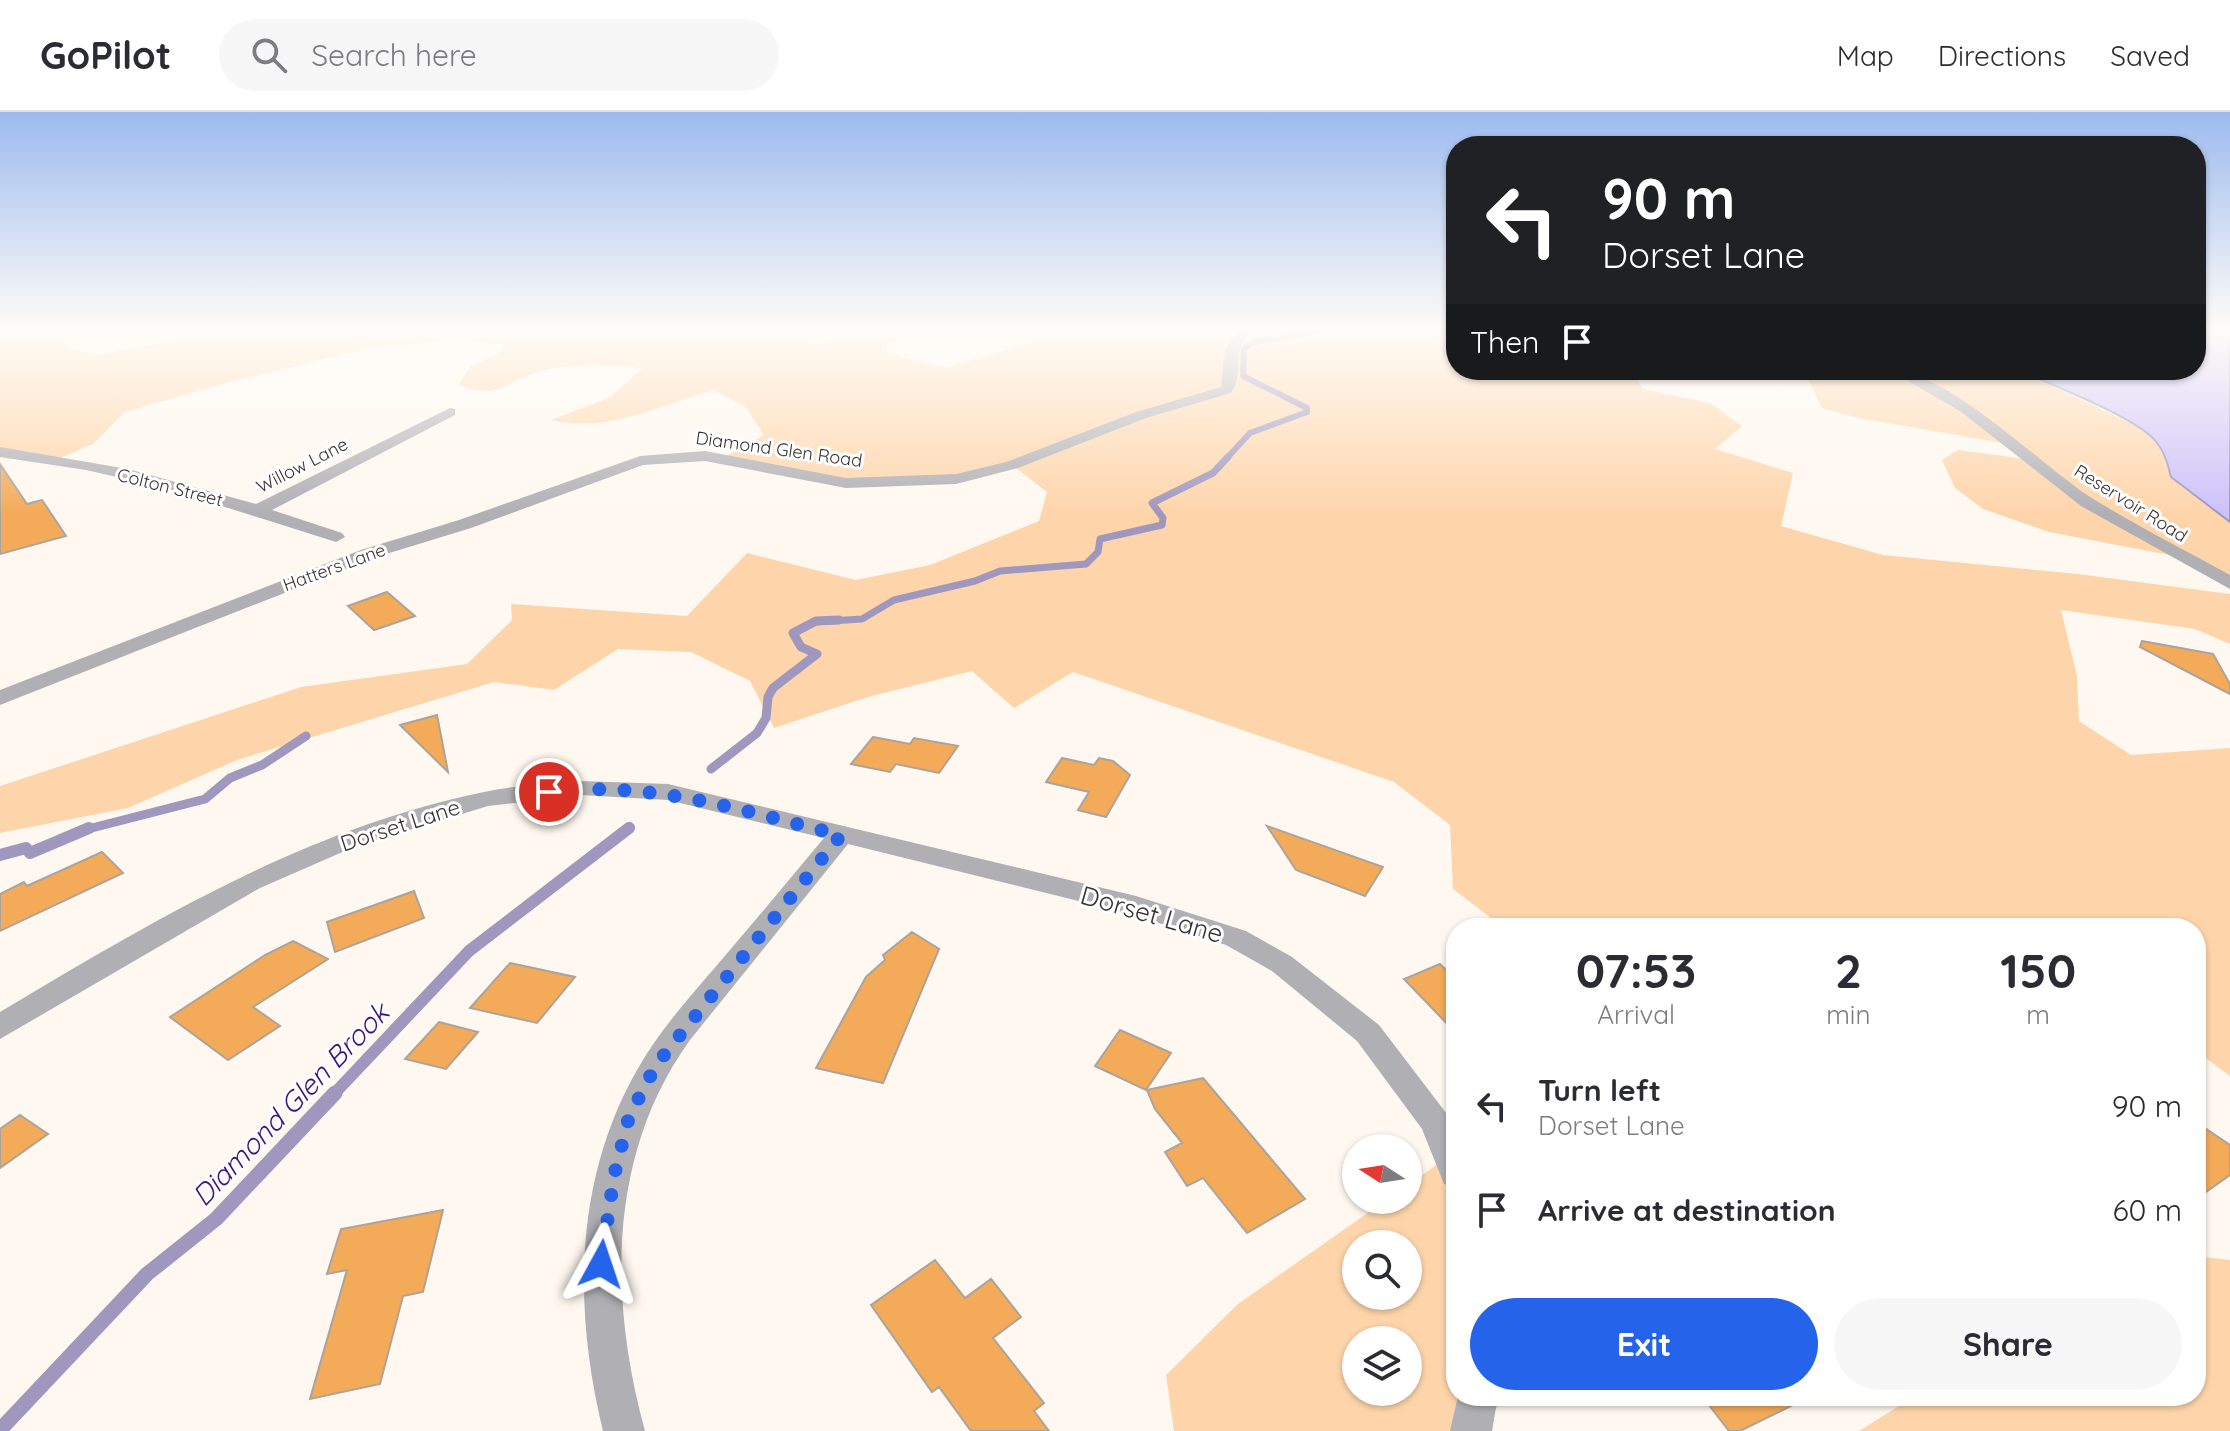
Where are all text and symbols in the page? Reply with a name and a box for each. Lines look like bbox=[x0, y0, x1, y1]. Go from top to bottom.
search box bbox=[219, 19, 779, 91]
text: GoPilot bbox=[40, 31, 171, 79]
icon: search bbox=[247, 33, 291, 77]
text: Search here bbox=[311, 36, 477, 74]
text: Map bbox=[1837, 38, 1894, 73]
text: Directions bbox=[1938, 38, 2066, 73]
text: Saved bbox=[2110, 38, 2190, 73]
text: 90 m bbox=[1602, 163, 1736, 233]
icon: left bbox=[1470, 168, 1574, 272]
text: Dorset Lane bbox=[1602, 232, 1805, 277]
icon: arrive bbox=[1555, 320, 1599, 364]
text: Then bbox=[1470, 323, 1539, 361]
street label: Diamond Glen Road bbox=[694, 426, 864, 472]
street label: Willow Lane bbox=[252, 432, 352, 498]
street label: Reservoir Road bbox=[2070, 459, 2192, 547]
street label: Colton Street bbox=[115, 463, 225, 511]
street label: Hatters Lane bbox=[280, 538, 388, 596]
pin bbox=[515, 758, 583, 826]
icon: arrive bbox=[527, 770, 571, 814]
street label: Dorset Lane bbox=[337, 793, 463, 857]
street label: Dorset Lane bbox=[1077, 878, 1227, 950]
text: 07:53 bbox=[1576, 940, 1696, 1000]
text: 2 bbox=[1835, 940, 1862, 1000]
text: 150 bbox=[2000, 940, 2076, 1000]
water label: Diamond Glen Brook bbox=[184, 993, 398, 1213]
text: Arrival bbox=[1597, 998, 1675, 1031]
text: min bbox=[1826, 998, 1870, 1031]
text: m bbox=[2026, 998, 2050, 1031]
text: Turn left bbox=[1538, 1071, 1661, 1109]
icon: left bbox=[1470, 1084, 1514, 1128]
text: 90 m bbox=[2112, 1087, 2182, 1125]
text: Dorset Lane bbox=[1538, 1109, 1685, 1142]
north arrow bbox=[1342, 1134, 1422, 1214]
map controls bbox=[1342, 1134, 1422, 1406]
icon: arrive bbox=[1470, 1188, 1514, 1232]
text: Arrive at destination bbox=[1538, 1191, 1836, 1229]
text: 60 m bbox=[2112, 1191, 2182, 1229]
position arrow bbox=[559, 1222, 643, 1306]
button: search bbox=[1342, 1230, 1422, 1310]
button: Exit bbox=[1470, 1298, 1818, 1390]
button: Share bbox=[1834, 1298, 2182, 1390]
button: layers bbox=[1342, 1326, 1422, 1406]

